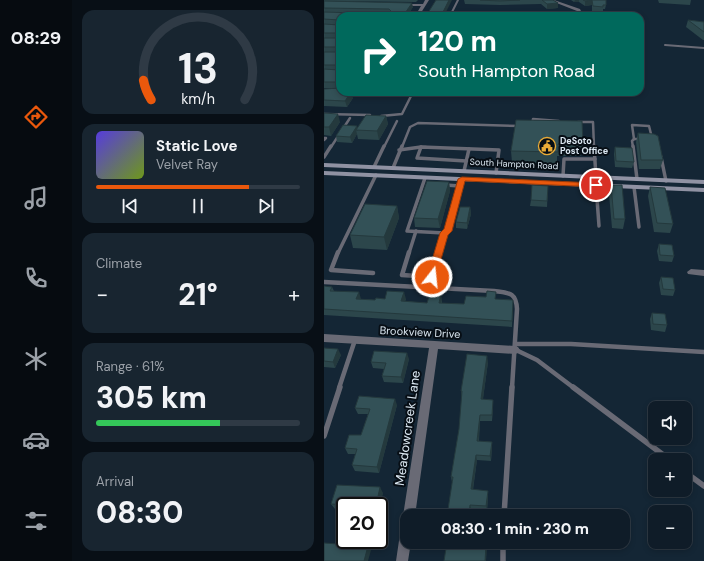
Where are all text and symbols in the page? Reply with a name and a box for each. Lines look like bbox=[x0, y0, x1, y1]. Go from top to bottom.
text: 120 m bbox=[418, 23, 497, 60]
text: 08:29 bbox=[11, 26, 61, 50]
icon: right bbox=[352, 28, 404, 80]
text: 13 bbox=[178, 42, 218, 96]
text: South Hampton Road bbox=[418, 59, 595, 83]
text: km/h bbox=[181, 90, 215, 108]
icon: directions bbox=[22, 103, 50, 131]
place label: DeSoto Post Office bbox=[560, 135, 609, 157]
text: Static Love bbox=[156, 136, 237, 156]
public building icon: DeSoto Post Office bbox=[537, 136, 557, 156]
text: Velvet Ray bbox=[156, 156, 218, 173]
street label: South Hampton Road bbox=[469, 156, 559, 172]
pin bbox=[579, 168, 613, 202]
icon: arrive bbox=[585, 174, 607, 196]
icon: music bbox=[22, 184, 50, 212]
icon: previous bbox=[119, 195, 141, 217]
icon: pause bbox=[187, 195, 209, 217]
icon: next bbox=[255, 195, 277, 217]
text: Climate bbox=[96, 255, 142, 272]
position arrow bbox=[411, 256, 453, 298]
icon: phone bbox=[22, 264, 50, 292]
text: 21° bbox=[178, 275, 218, 314]
text: − bbox=[96, 280, 108, 309]
text: + bbox=[288, 280, 300, 309]
street label: Brookview Drive bbox=[379, 323, 461, 341]
icon: climate bbox=[22, 345, 50, 373]
text: Range · 61% bbox=[96, 358, 164, 375]
street label: Meadowcreek Lane bbox=[391, 369, 424, 487]
text: 305 km bbox=[96, 378, 207, 417]
map controls bbox=[648, 401, 692, 549]
button: sound bbox=[648, 401, 692, 445]
icon: car bbox=[22, 426, 50, 454]
button: + bbox=[648, 453, 692, 497]
text: Arrival bbox=[96, 473, 134, 490]
text: 08:30 bbox=[96, 493, 183, 532]
speed limit sign: 20 bbox=[336, 497, 388, 549]
button: − bbox=[648, 505, 692, 549]
icon: filters bbox=[22, 507, 50, 535]
text: 08:30 · 1 min · 230 m bbox=[441, 519, 589, 539]

